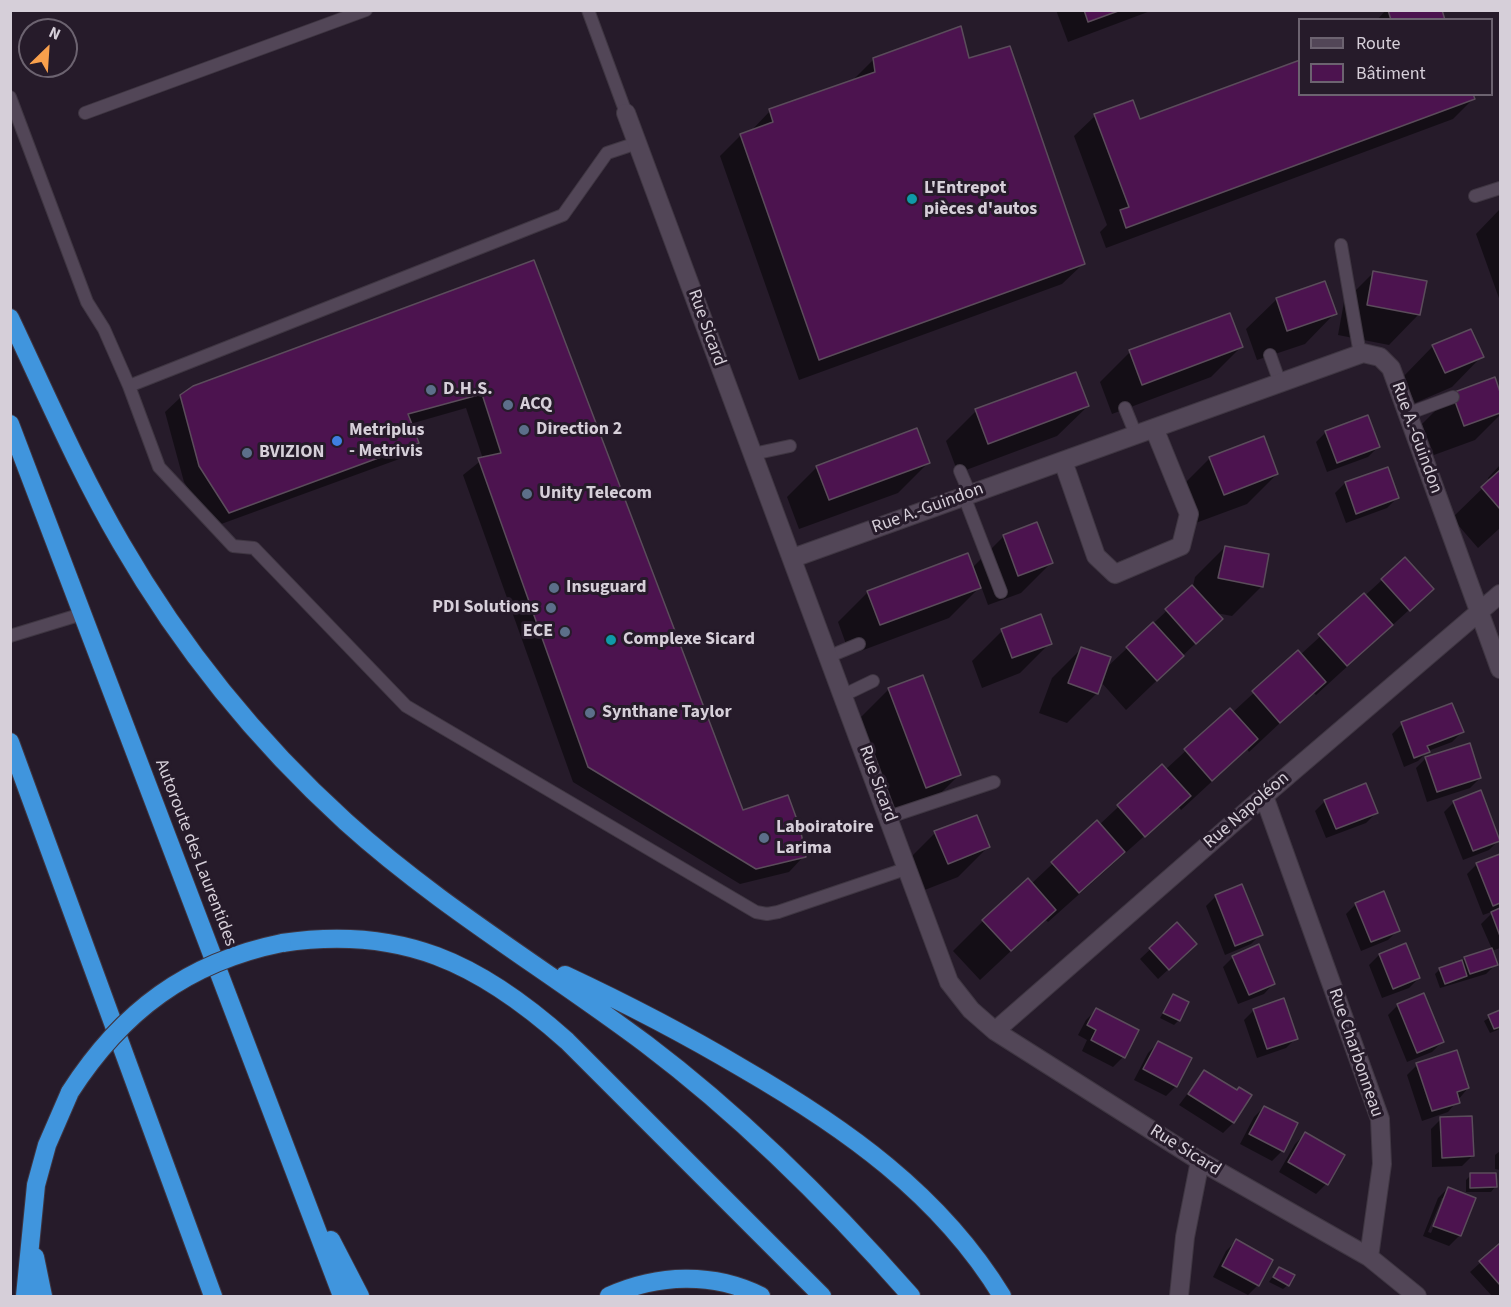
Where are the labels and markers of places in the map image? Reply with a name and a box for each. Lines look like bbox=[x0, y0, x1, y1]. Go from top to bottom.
place label: L'Entrepot pièces d'autos bbox=[924, 178, 1037, 220]
marker: L'Entrepot pièces d'autos bbox=[905, 192, 919, 206]
place label: D.H.S. bbox=[443, 379, 493, 401]
marker: D.H.S. bbox=[424, 383, 438, 397]
place label: ACQ bbox=[520, 394, 552, 416]
marker: ACQ bbox=[501, 398, 515, 412]
place label: Direction 2 bbox=[536, 419, 622, 441]
place label: Metriplus - Metrivis bbox=[349, 420, 425, 462]
marker: Direction 2 bbox=[517, 423, 531, 437]
marker: Metriplus - Metrivis bbox=[330, 434, 344, 448]
place label: BVIZION bbox=[259, 442, 325, 464]
marker: BVIZION bbox=[240, 446, 254, 460]
place label: Unity Telecom bbox=[539, 483, 652, 505]
marker: Unity Telecom bbox=[520, 487, 534, 501]
place label: Insuguard bbox=[566, 577, 647, 599]
marker: Insuguard bbox=[547, 581, 561, 595]
place label: PDI Solutions bbox=[432, 597, 539, 619]
marker: PDI Solutions bbox=[544, 601, 558, 615]
place label: ECE bbox=[523, 621, 553, 643]
marker: ECE bbox=[558, 625, 572, 639]
place label: Complexe Sicard bbox=[623, 629, 755, 651]
marker: Complexe Sicard bbox=[604, 633, 618, 647]
place label: Synthane Taylor bbox=[602, 702, 732, 724]
marker: Synthane Taylor bbox=[583, 706, 597, 720]
place label: Laboiratoire Larima bbox=[776, 817, 874, 860]
marker: Laboiratoire Larima bbox=[757, 831, 771, 845]

